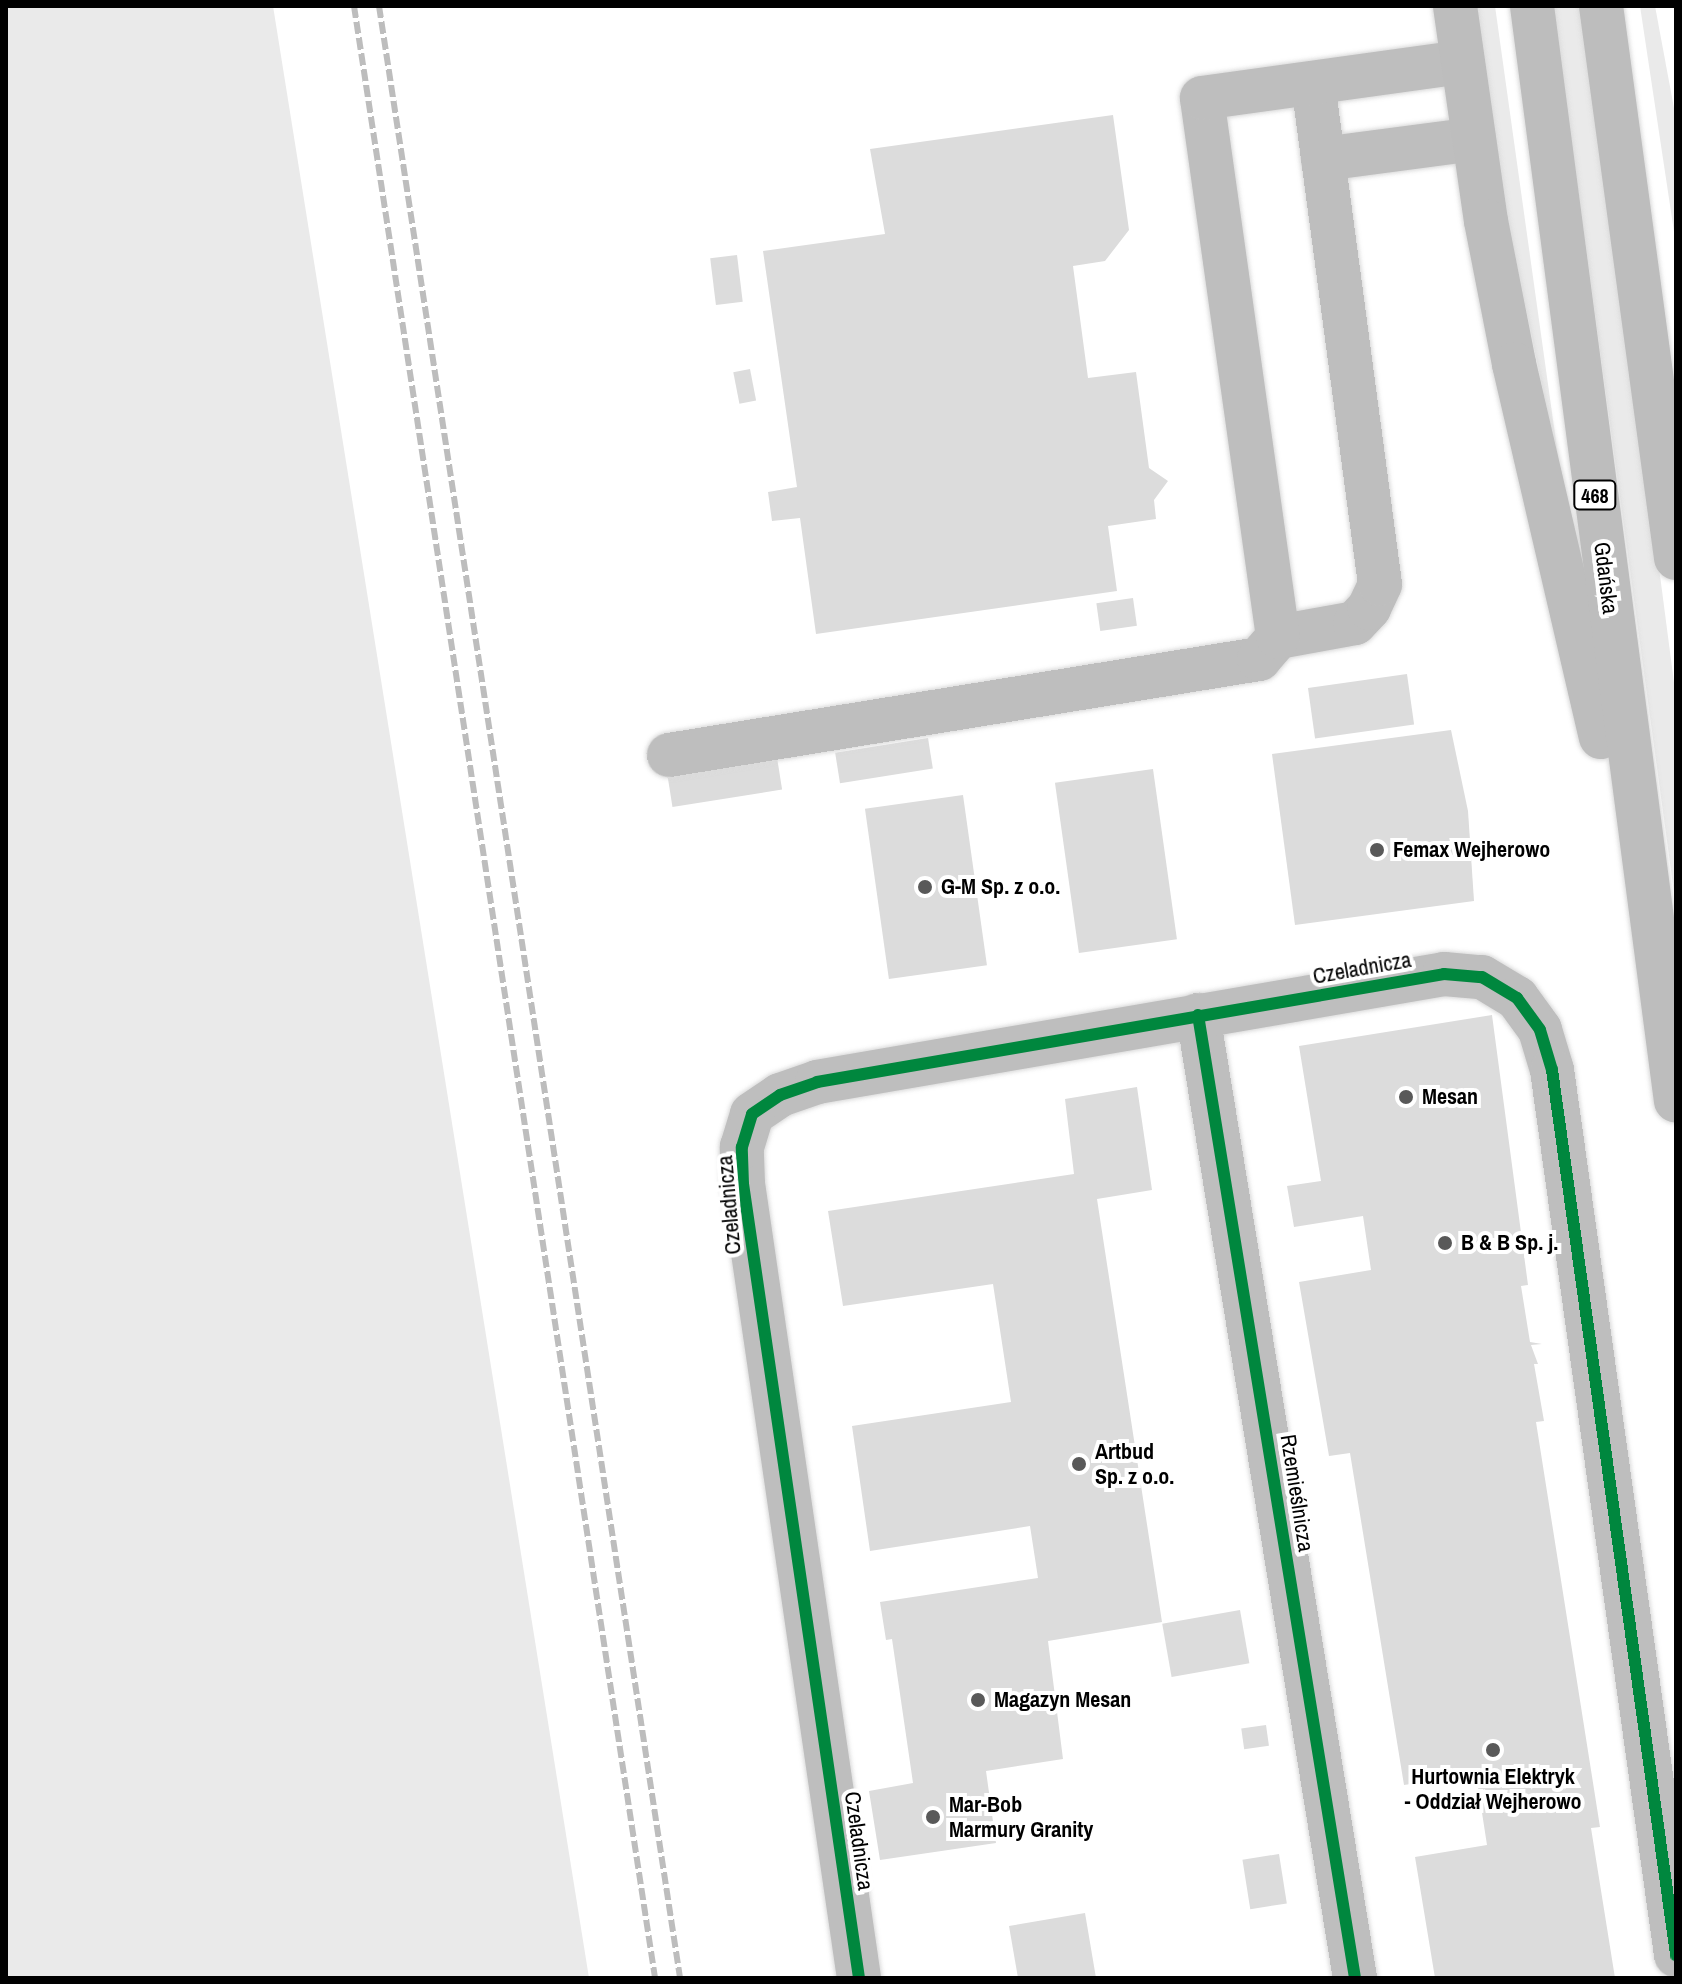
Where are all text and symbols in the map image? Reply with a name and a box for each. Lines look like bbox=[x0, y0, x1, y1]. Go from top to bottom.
road number: 468 bbox=[1573, 479, 1617, 511]
street label: Gdańska bbox=[1588, 541, 1624, 615]
place label: Femax Wejherowo bbox=[1393, 837, 1550, 863]
marker: Femax Wejherowo bbox=[1368, 841, 1386, 859]
place label: G-M Sp. z o.o. bbox=[941, 874, 1060, 900]
marker: G-M Sp. z o.o. bbox=[916, 878, 934, 896]
street label: Czeladnicza bbox=[1311, 946, 1413, 990]
place label: Mesan bbox=[1422, 1084, 1478, 1110]
marker: Mesan bbox=[1397, 1088, 1415, 1106]
street label: Czeladnicza bbox=[712, 1154, 746, 1256]
place label: B & B Sp. j. bbox=[1461, 1230, 1558, 1256]
marker: B & B Sp. j. bbox=[1436, 1234, 1454, 1252]
street label: Rzemieślnicza bbox=[1275, 1433, 1319, 1553]
place label: Artbud Sp. z o.o. bbox=[1095, 1438, 1174, 1490]
marker: Artbud Sp. z o.o. bbox=[1070, 1455, 1088, 1473]
place label: Magazyn Mesan bbox=[994, 1687, 1131, 1713]
marker: Magazyn Mesan bbox=[969, 1691, 987, 1709]
marker: Hurtownia Elektryk - Oddział Wejherowo bbox=[1484, 1741, 1502, 1759]
place label: Hurtownia Elektryk - Oddział Wejherowo bbox=[1404, 1763, 1582, 1814]
street label: Czeladnicza bbox=[839, 1790, 879, 1892]
place label: Mar-Bob Marmury Granity bbox=[949, 1791, 1093, 1842]
marker: Mar-Bob Marmury Granity bbox=[924, 1808, 942, 1826]

